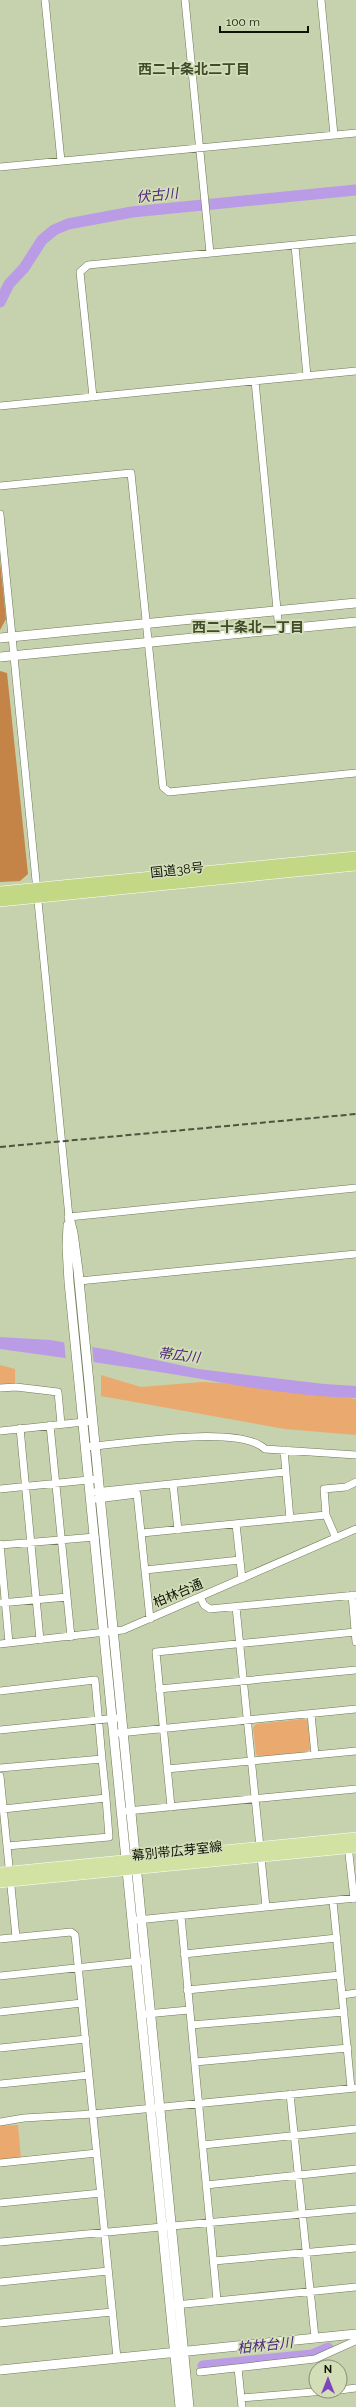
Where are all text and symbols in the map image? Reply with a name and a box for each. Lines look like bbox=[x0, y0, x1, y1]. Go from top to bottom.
scale bar bbox=[220, 8, 308, 34]
text: 100 m bbox=[226, 15, 260, 29]
district label: 西二十条北二丁目 bbox=[138, 61, 250, 77]
water label: 伏古川 bbox=[135, 185, 181, 205]
district label: 西二十条北一丁目 bbox=[192, 619, 304, 635]
street label: 国道38号 bbox=[150, 860, 204, 880]
water label: 帯広川 bbox=[157, 1345, 203, 1366]
street label: 柏林台通 bbox=[151, 1576, 205, 1610]
street label: 幕別帯広芽室線 bbox=[131, 1839, 223, 1863]
water label: 柏林台川 bbox=[236, 2334, 296, 2356]
north arrow bbox=[308, 2359, 348, 2399]
text: N bbox=[324, 2363, 332, 2376]

